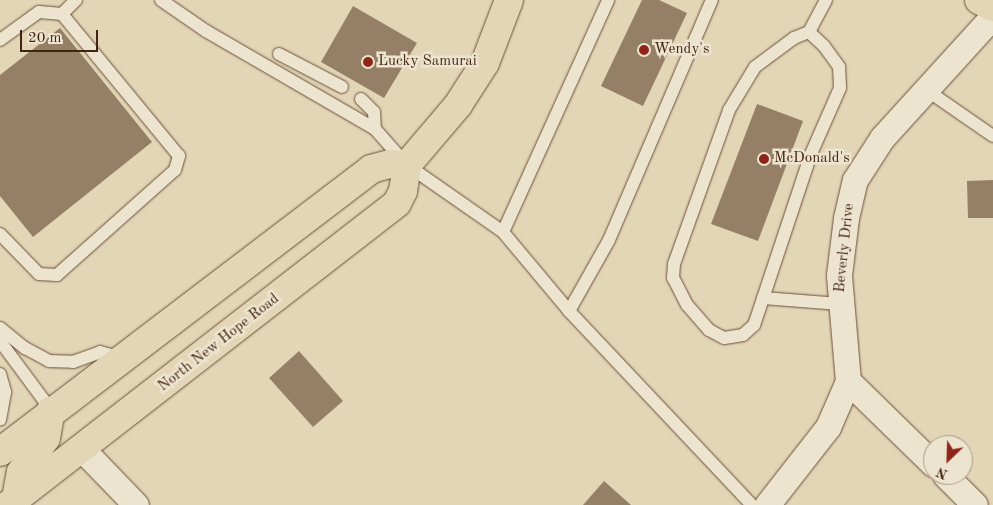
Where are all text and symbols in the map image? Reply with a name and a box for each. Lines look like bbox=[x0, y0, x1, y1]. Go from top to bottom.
scale bar bbox=[22, 20, 100, 52]
text: 20 m bbox=[28, 31, 62, 46]
place label: Wendy's bbox=[654, 41, 709, 59]
marker: Wendy's bbox=[638, 44, 650, 56]
place label: Lucky Samurai bbox=[378, 53, 477, 71]
marker: Lucky Samurai bbox=[362, 56, 374, 68]
place label: McDonald's bbox=[774, 150, 850, 168]
marker: McDonald's bbox=[758, 153, 770, 165]
street label: Beverly Drive bbox=[831, 202, 859, 294]
street label: North New Hope Road bbox=[155, 290, 283, 396]
north arrow bbox=[923, 435, 973, 485]
text: N bbox=[935, 464, 950, 481]

